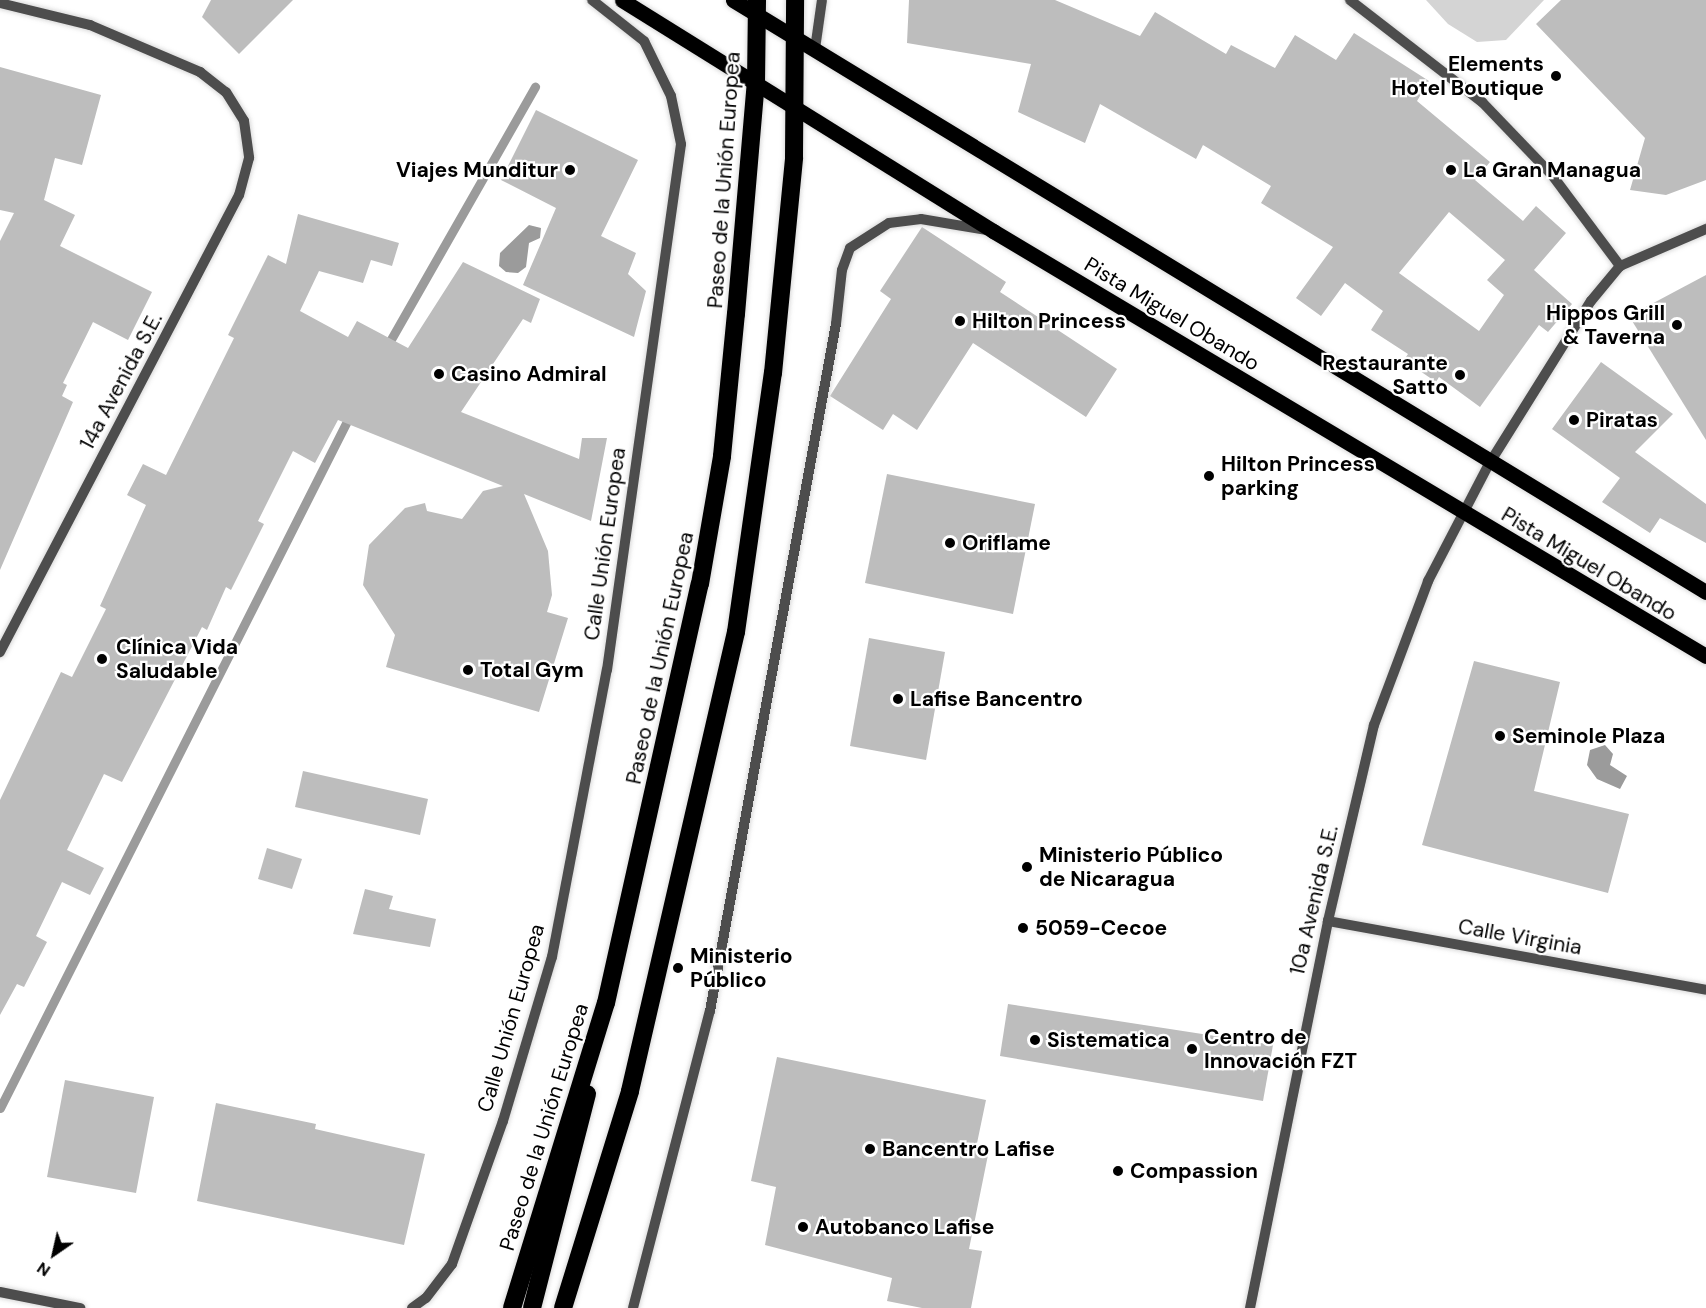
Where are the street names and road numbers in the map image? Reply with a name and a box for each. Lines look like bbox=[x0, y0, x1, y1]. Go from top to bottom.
street label: Paseo de la Unión Europea bbox=[702, 51, 746, 309]
street label: Pista Miguel Obando bbox=[1080, 252, 1264, 376]
street label: 14a Avenida S.E. bbox=[74, 308, 168, 454]
street label: Calle Unión Europea bbox=[579, 446, 631, 642]
street label: Pista Miguel Obando bbox=[1497, 502, 1681, 626]
street label: Paseo de la Unión Europea bbox=[621, 530, 699, 786]
street label: 10a Avenida S.E. bbox=[1285, 823, 1343, 977]
street label: Calle Virginia bbox=[1456, 914, 1584, 960]
street label: Calle Unión Europea bbox=[472, 921, 550, 1115]
street label: Paseo de la Unión Europea bbox=[494, 1000, 594, 1254]

